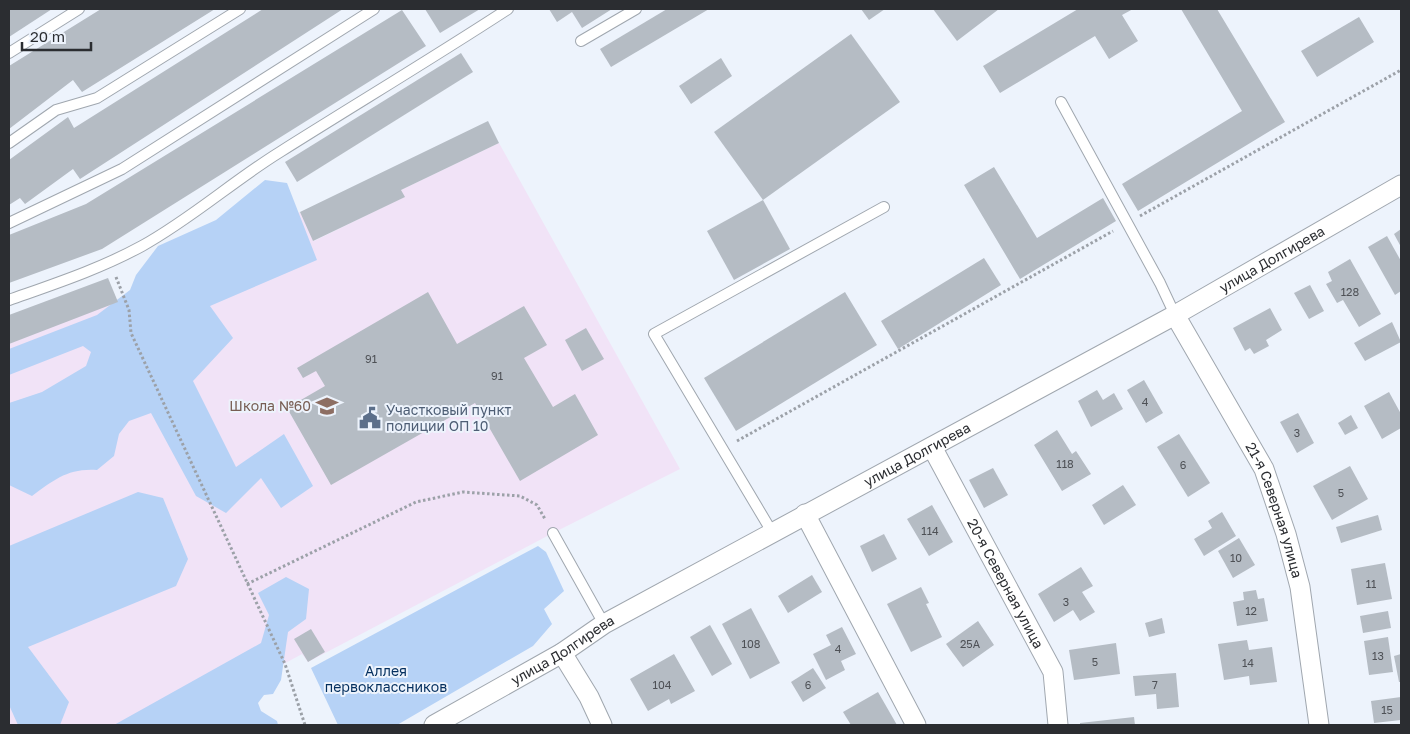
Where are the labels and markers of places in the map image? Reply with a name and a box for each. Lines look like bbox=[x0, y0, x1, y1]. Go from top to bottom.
school or university icon: Школа №60 bbox=[314, 393, 340, 419]
place label: Школа №60 bbox=[229, 397, 311, 414]
place label: Участковый пункт полиции ОП 10 bbox=[386, 401, 511, 434]
public building icon: Участковый пункт полиции ОП 10 bbox=[357, 405, 383, 431]

